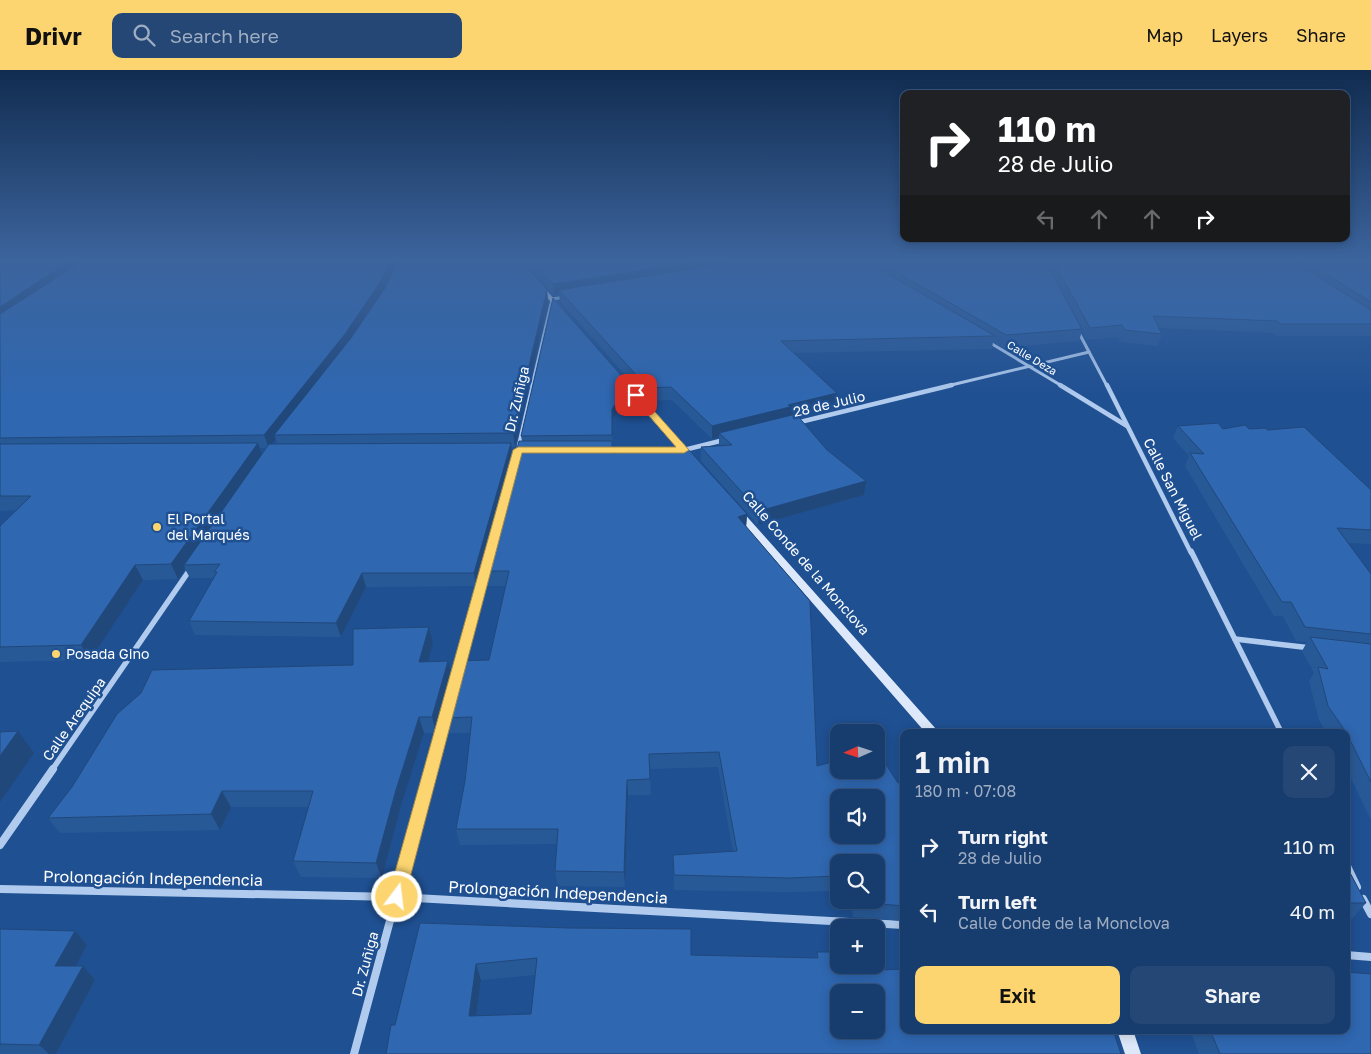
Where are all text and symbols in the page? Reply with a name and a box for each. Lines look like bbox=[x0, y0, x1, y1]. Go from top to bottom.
search box bbox=[112, 13, 462, 58]
text: Drivr bbox=[25, 21, 82, 50]
icon: search bbox=[130, 21, 158, 49]
text: Search here bbox=[170, 24, 279, 47]
text: Map bbox=[1146, 24, 1183, 46]
text: Layers bbox=[1211, 24, 1268, 46]
text: Share bbox=[1296, 24, 1346, 46]
text: 110 m bbox=[998, 108, 1096, 150]
icon: right bbox=[915, 110, 980, 175]
text: 28 de Julio bbox=[998, 150, 1113, 177]
icon: left bbox=[1032, 205, 1060, 233]
icon: ahead bbox=[1085, 205, 1113, 233]
icon: ahead bbox=[1138, 205, 1166, 233]
icon: right bbox=[1191, 205, 1219, 233]
street label: Calle Deza bbox=[1005, 338, 1059, 377]
street label: Dr. Zuñiga bbox=[501, 364, 532, 433]
pin bbox=[615, 374, 657, 416]
icon: arrive bbox=[622, 381, 650, 409]
street label: 28 de Julio bbox=[791, 387, 866, 420]
street label: Calle San Miguel bbox=[1140, 435, 1207, 543]
street label: Calle Conde de la Monclova bbox=[739, 487, 874, 638]
place label: El Portal del Marqués bbox=[167, 510, 250, 543]
marker: El Portal del Marqués bbox=[151, 521, 163, 533]
place label: Posada Gino bbox=[66, 645, 149, 662]
marker: Posada Gino bbox=[50, 648, 62, 660]
street label: Calle Arequipa bbox=[39, 674, 109, 764]
north arrow bbox=[830, 724, 885, 779]
map controls bbox=[830, 724, 885, 1039]
text: 1 min bbox=[915, 744, 990, 780]
button: close bbox=[1283, 746, 1335, 798]
text: 180 m · 07:08 bbox=[915, 781, 1016, 801]
button: sound bbox=[830, 789, 885, 844]
text: Turn right bbox=[958, 825, 1048, 848]
icon: right bbox=[915, 833, 943, 861]
text: 110 m bbox=[1283, 835, 1335, 858]
text: 28 de Julio bbox=[958, 848, 1042, 868]
button: search bbox=[830, 854, 885, 909]
street label: Prolongación Independencia bbox=[43, 866, 263, 890]
position arrow bbox=[370, 870, 422, 922]
street label: Prolongación Independencia bbox=[448, 876, 668, 908]
text: Turn left bbox=[958, 890, 1037, 913]
icon: left bbox=[915, 898, 943, 926]
text: 40 m bbox=[1290, 900, 1335, 923]
text: Calle Conde de la Monclova bbox=[958, 913, 1170, 933]
button: + bbox=[830, 919, 885, 974]
street label: Dr. Zuñiga bbox=[348, 929, 381, 998]
button: Exit bbox=[915, 966, 1120, 1024]
button: Share bbox=[1130, 966, 1335, 1024]
button: − bbox=[830, 984, 885, 1039]

